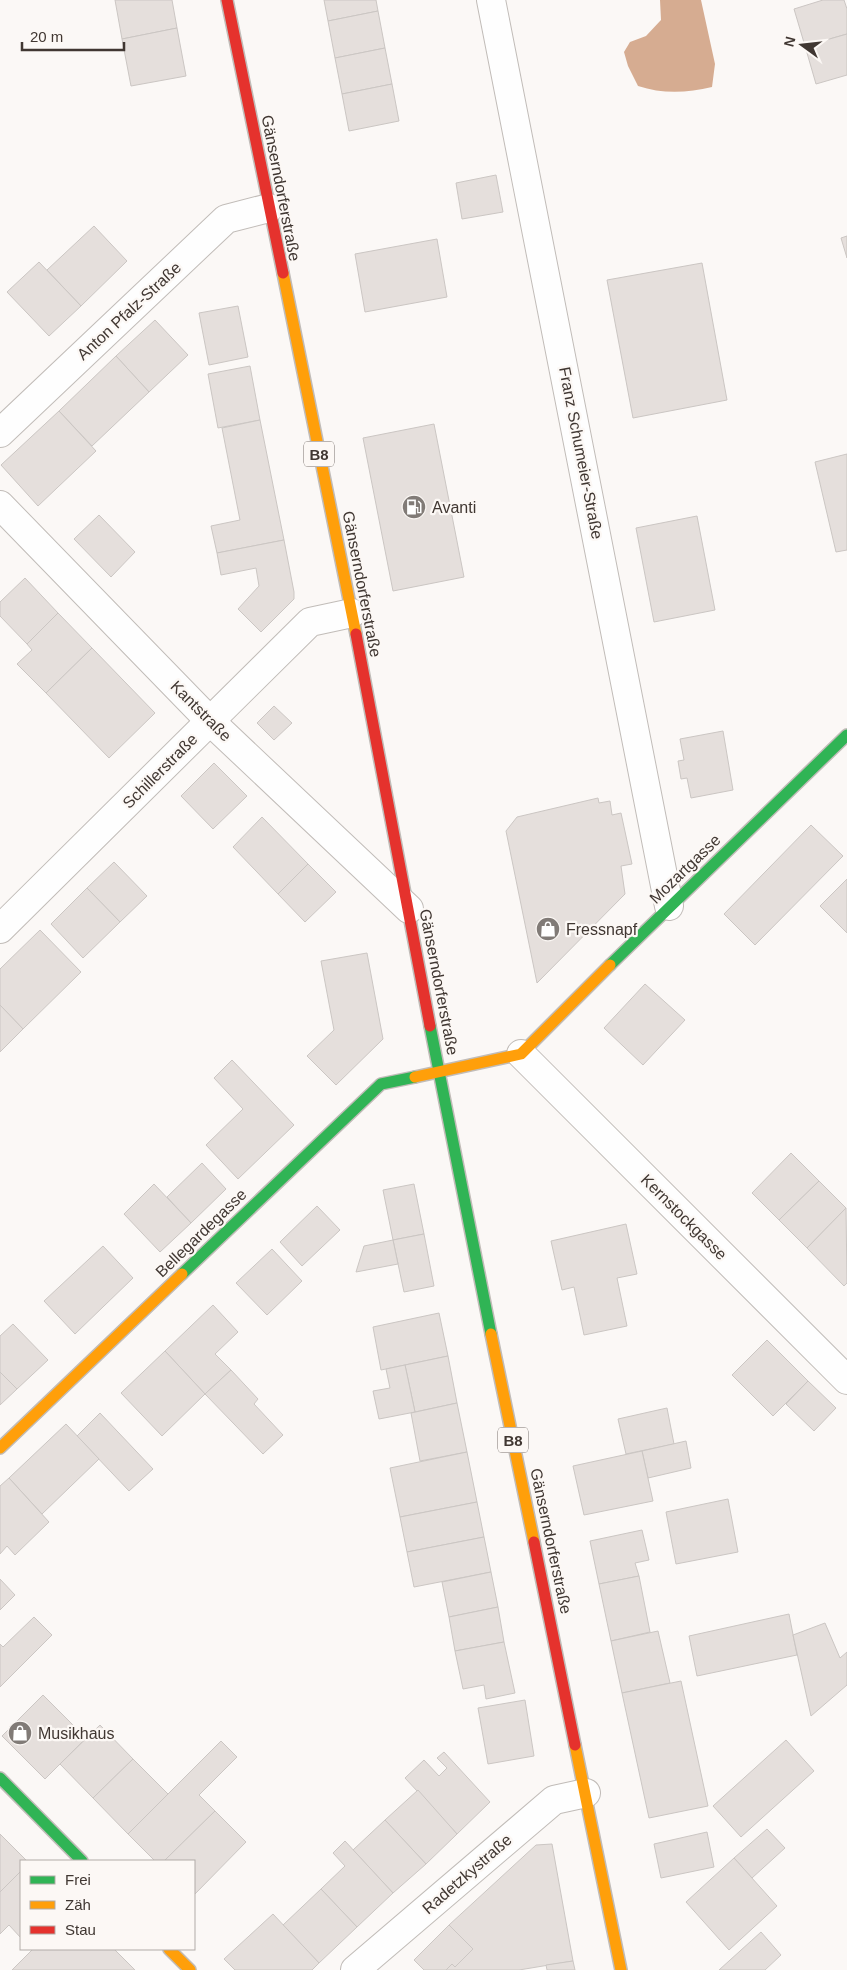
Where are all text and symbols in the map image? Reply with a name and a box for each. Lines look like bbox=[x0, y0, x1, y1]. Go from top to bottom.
scale bar bbox=[22, 20, 125, 52]
north arrow bbox=[777, 20, 827, 70]
text: 20 m bbox=[30, 28, 63, 45]
text: N bbox=[780, 35, 798, 49]
street label: Gänserndorferstraße bbox=[258, 113, 304, 263]
street label: Anton Pfalz-Straße bbox=[74, 259, 184, 363]
street label: Franz Schumeier-Straße bbox=[556, 365, 606, 541]
road number: B8 bbox=[304, 442, 334, 466]
fuel station icon: Avanti bbox=[401, 494, 427, 520]
place label: Avanti bbox=[432, 499, 476, 516]
street label: Gänserndorferstraße bbox=[339, 509, 385, 659]
street label: Kantstraße bbox=[167, 677, 235, 745]
street label: Schillerstraße bbox=[119, 730, 201, 812]
street label: Mozartgasse bbox=[646, 831, 724, 907]
street label: Gänserndorferstraße bbox=[416, 907, 462, 1057]
shop icon: Fressnapf bbox=[535, 916, 561, 942]
place label: Fressnapf bbox=[566, 921, 638, 938]
street label: Kernstockgasse bbox=[638, 1171, 730, 1263]
street label: Bellegardegasse bbox=[152, 1185, 250, 1281]
road number: B8 bbox=[498, 1428, 528, 1452]
street label: Gänserndorferstraße bbox=[527, 1467, 575, 1615]
shop icon: Musikhaus bbox=[7, 1720, 33, 1746]
place label: Musikhaus bbox=[38, 1725, 114, 1742]
street label: Radetzkystraße bbox=[419, 1831, 515, 1917]
legend bbox=[20, 1860, 195, 1950]
text: Frei bbox=[65, 1871, 91, 1888]
text: Zäh bbox=[65, 1896, 91, 1913]
text: Stau bbox=[65, 1921, 96, 1938]

